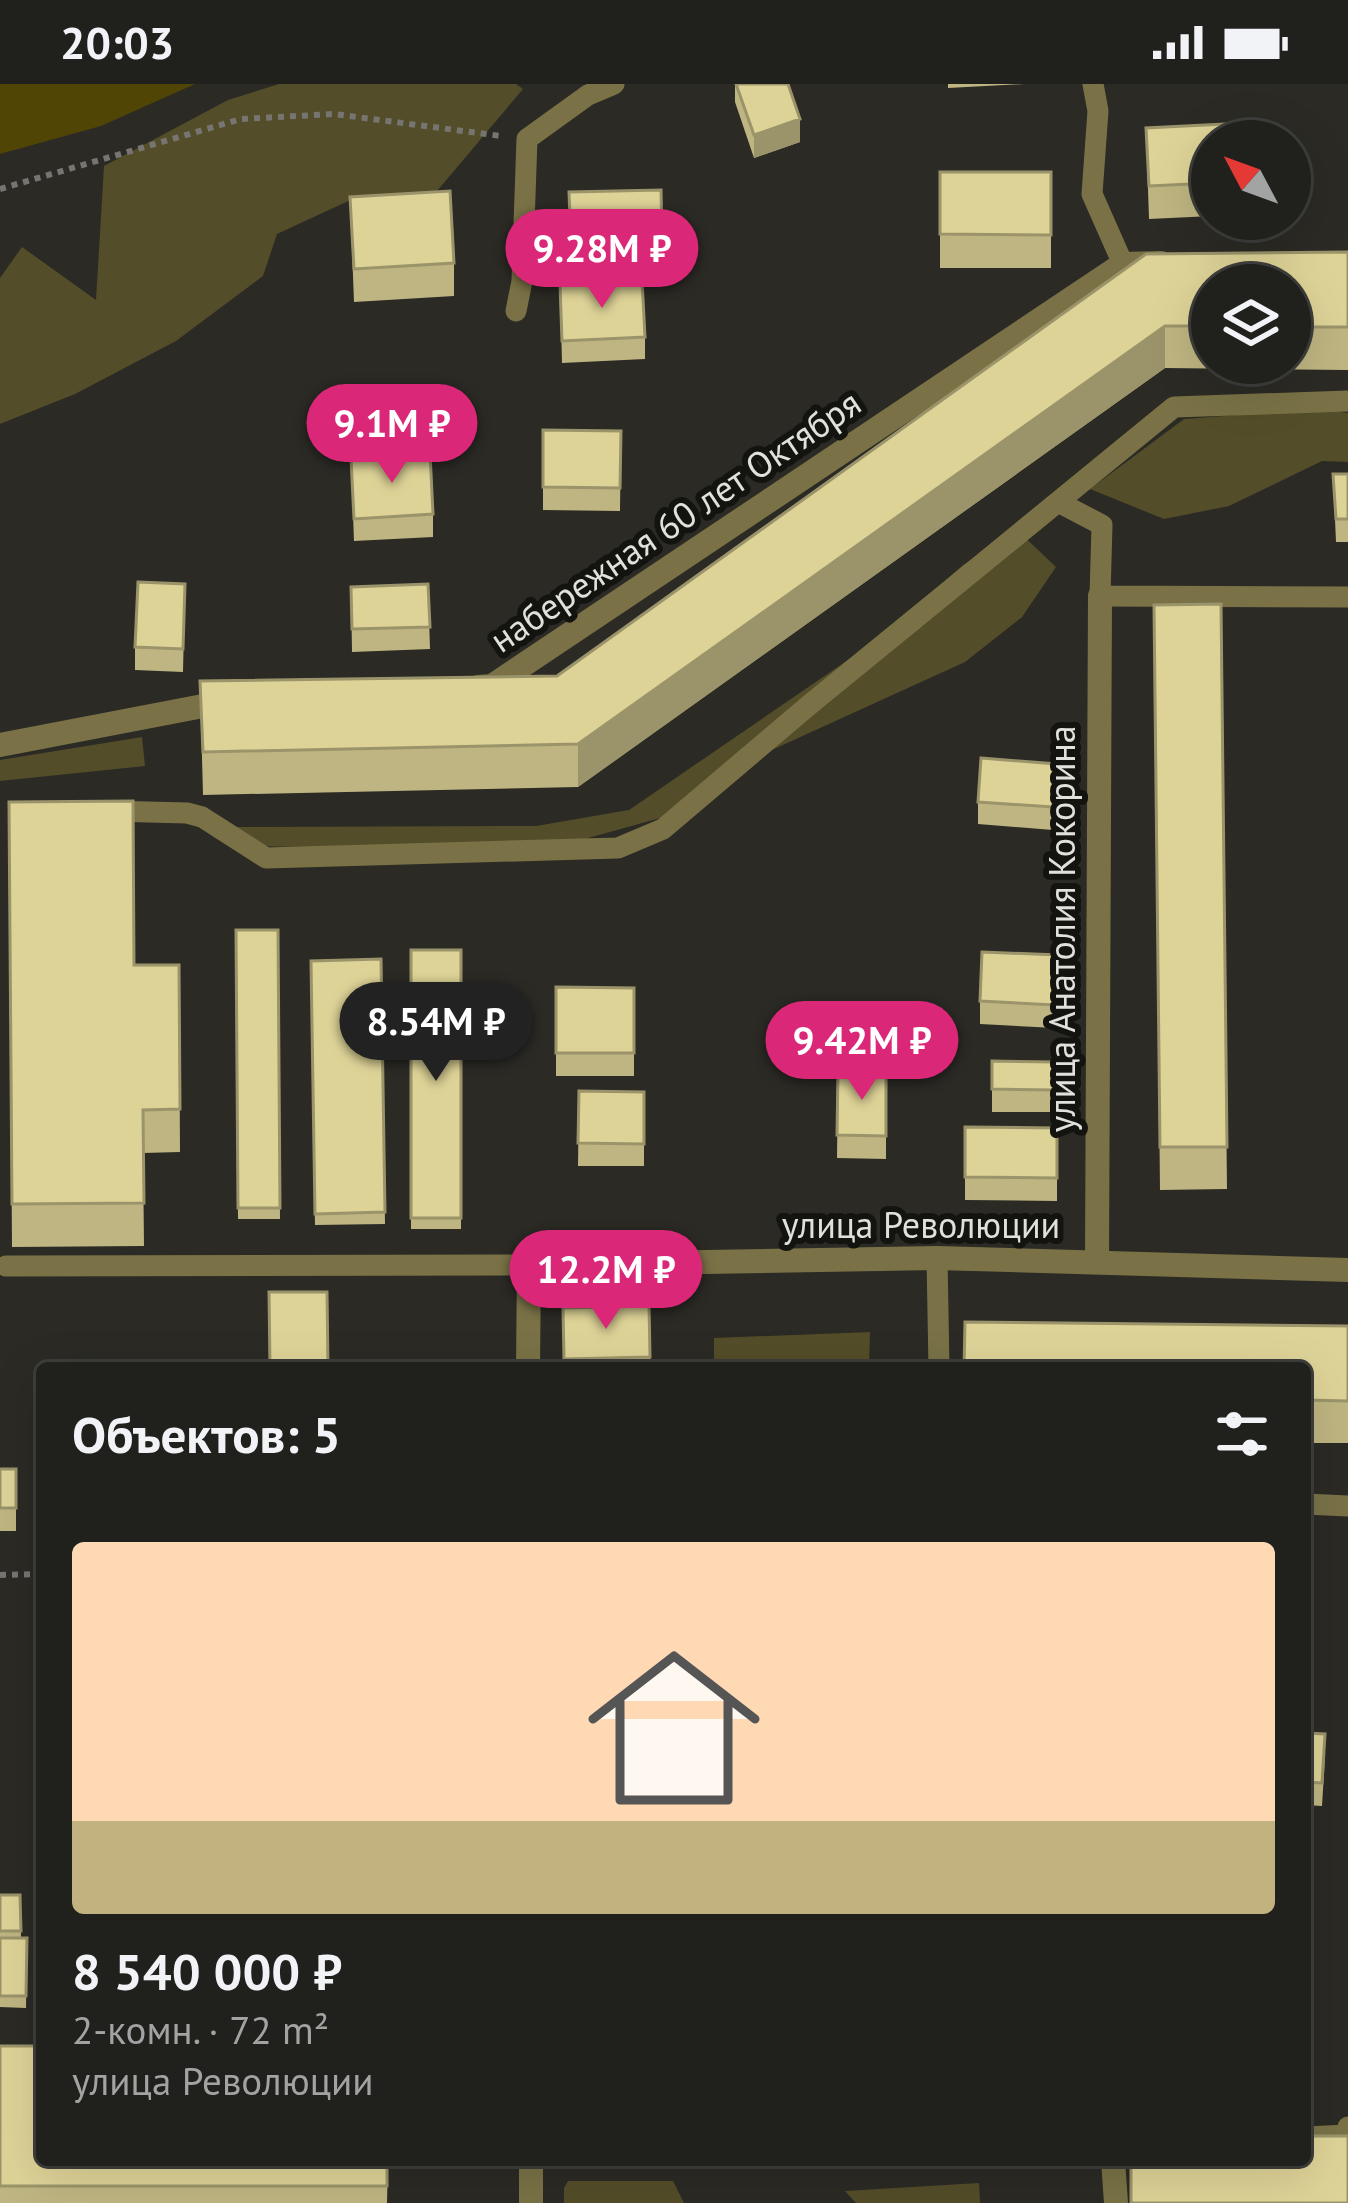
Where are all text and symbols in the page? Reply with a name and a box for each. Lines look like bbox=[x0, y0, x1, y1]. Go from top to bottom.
text: 20:03 bbox=[60, 13, 174, 71]
north arrow bbox=[1191, 120, 1311, 240]
map controls bbox=[1191, 120, 1311, 384]
pin: 9.28M ₽ bbox=[491, 209, 713, 311]
text: 9.28M ₽ bbox=[532, 222, 672, 273]
button: layers bbox=[1191, 264, 1311, 384]
street label: набережная 60 лет Октября bbox=[480, 379, 869, 662]
pin: 9.1M ₽ bbox=[294, 384, 490, 486]
text: 9.1M ₽ bbox=[333, 397, 451, 448]
street label: улица Анатолия Кокорина bbox=[1038, 725, 1085, 1133]
pin: 8.54M ₽ bbox=[325, 982, 547, 1084]
text: 8.54M ₽ bbox=[366, 995, 506, 1046]
pin: 9.42M ₽ bbox=[751, 1001, 973, 1103]
text: 9.42M ₽ bbox=[792, 1014, 932, 1065]
street label: улица Революции bbox=[782, 1201, 1060, 1248]
pin: 12.2M ₽ bbox=[495, 1230, 717, 1332]
text: 12.2M ₽ bbox=[536, 1243, 676, 1294]
text: Объектов: 5 bbox=[72, 1401, 341, 1467]
icon: filters bbox=[1209, 1401, 1275, 1467]
icon: home bbox=[566, 1620, 782, 1836]
text: 8 540 000 ₽ bbox=[72, 1938, 342, 2004]
text: 2-комн. · 72 m² bbox=[72, 2004, 329, 2055]
text: улица Революции bbox=[72, 2055, 374, 2106]

